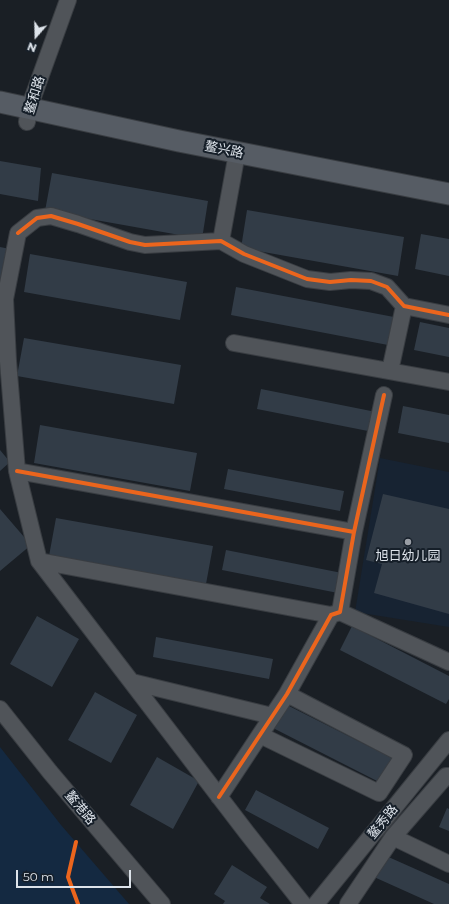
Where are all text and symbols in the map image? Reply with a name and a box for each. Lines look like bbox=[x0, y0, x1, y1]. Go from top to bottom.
north arrow bbox=[16, 16, 56, 56]
text: N bbox=[25, 39, 38, 55]
street label: 鳌和路 bbox=[22, 74, 48, 116]
street label: 鳌兴路 bbox=[203, 139, 245, 161]
marker: 旭日幼儿园 bbox=[403, 537, 413, 547]
place label: 旭日幼儿园 bbox=[376, 548, 440, 564]
street label: 鳌港路 bbox=[61, 788, 99, 828]
street label: 鳌秀路 bbox=[365, 802, 401, 842]
scale bar bbox=[18, 862, 133, 888]
text: 50 m bbox=[23, 869, 54, 884]

